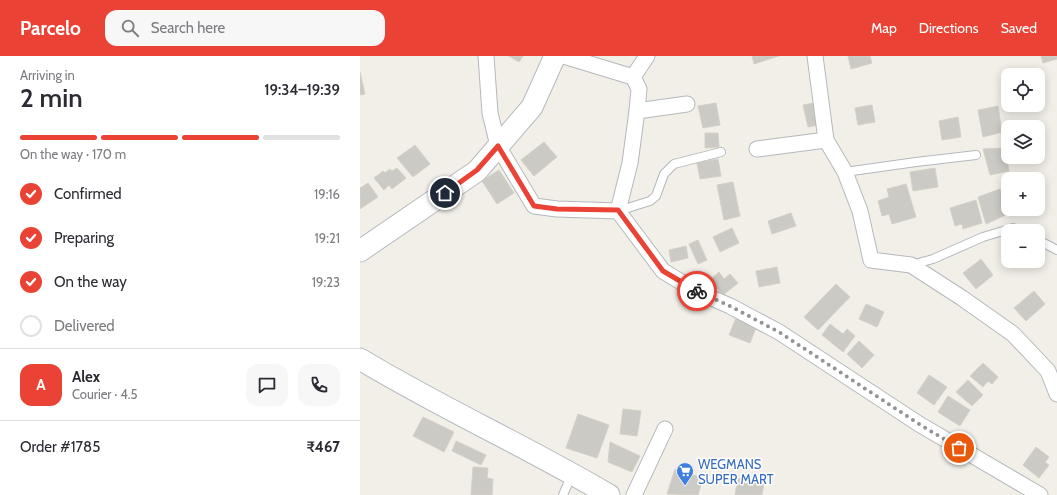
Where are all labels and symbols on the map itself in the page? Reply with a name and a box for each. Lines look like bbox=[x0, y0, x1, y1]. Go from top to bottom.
pin bbox=[428, 176, 462, 210]
courier bbox=[677, 271, 717, 311]
pin bbox=[942, 431, 976, 465]
place label: WEGMANS SUPER MART bbox=[698, 456, 774, 487]
supermarket icon: WEGMANS SUPER MART bbox=[675, 461, 695, 486]

